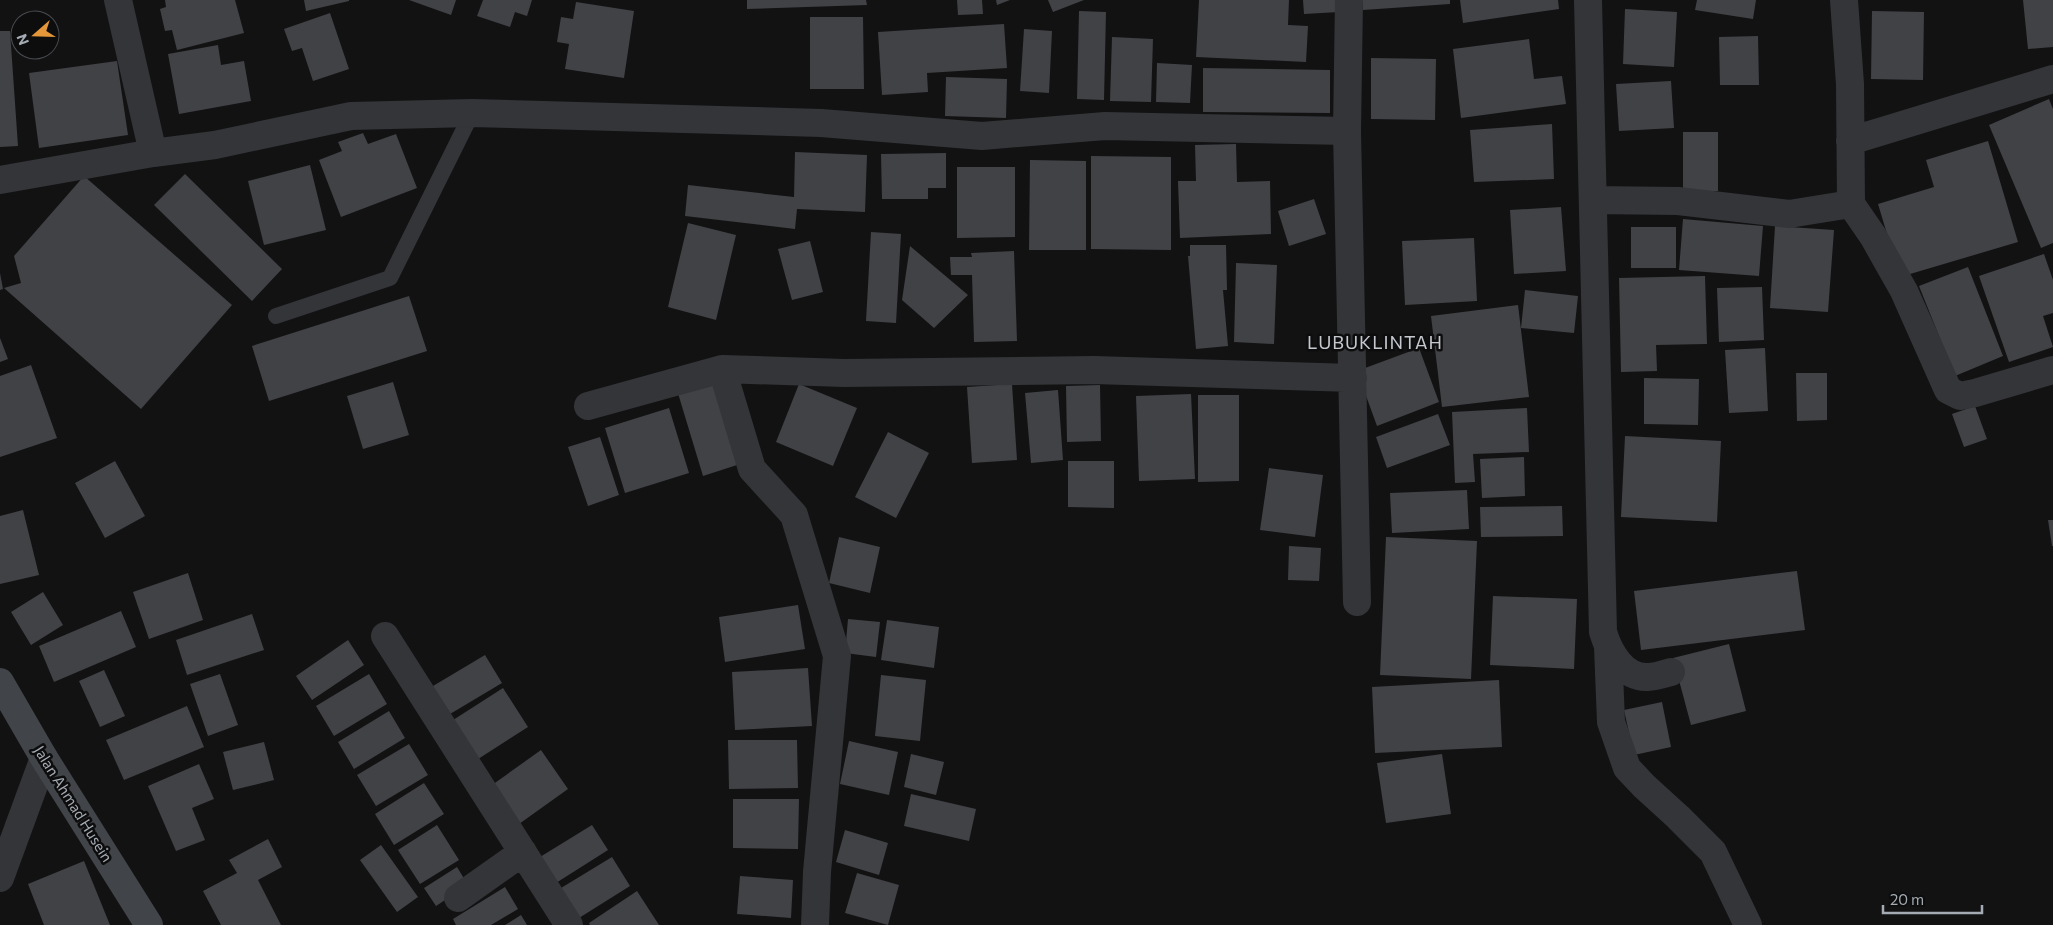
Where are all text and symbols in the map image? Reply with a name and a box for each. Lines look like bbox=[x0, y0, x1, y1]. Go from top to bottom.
north arrow bbox=[10, 10, 60, 60]
text: N bbox=[13, 32, 32, 47]
district label: LUBUKLINTAH bbox=[1307, 331, 1443, 353]
street label: Jalan Ahmad Husein bbox=[31, 742, 117, 865]
scale bar bbox=[1883, 882, 1982, 914]
text: 20 m bbox=[1890, 890, 1924, 908]

